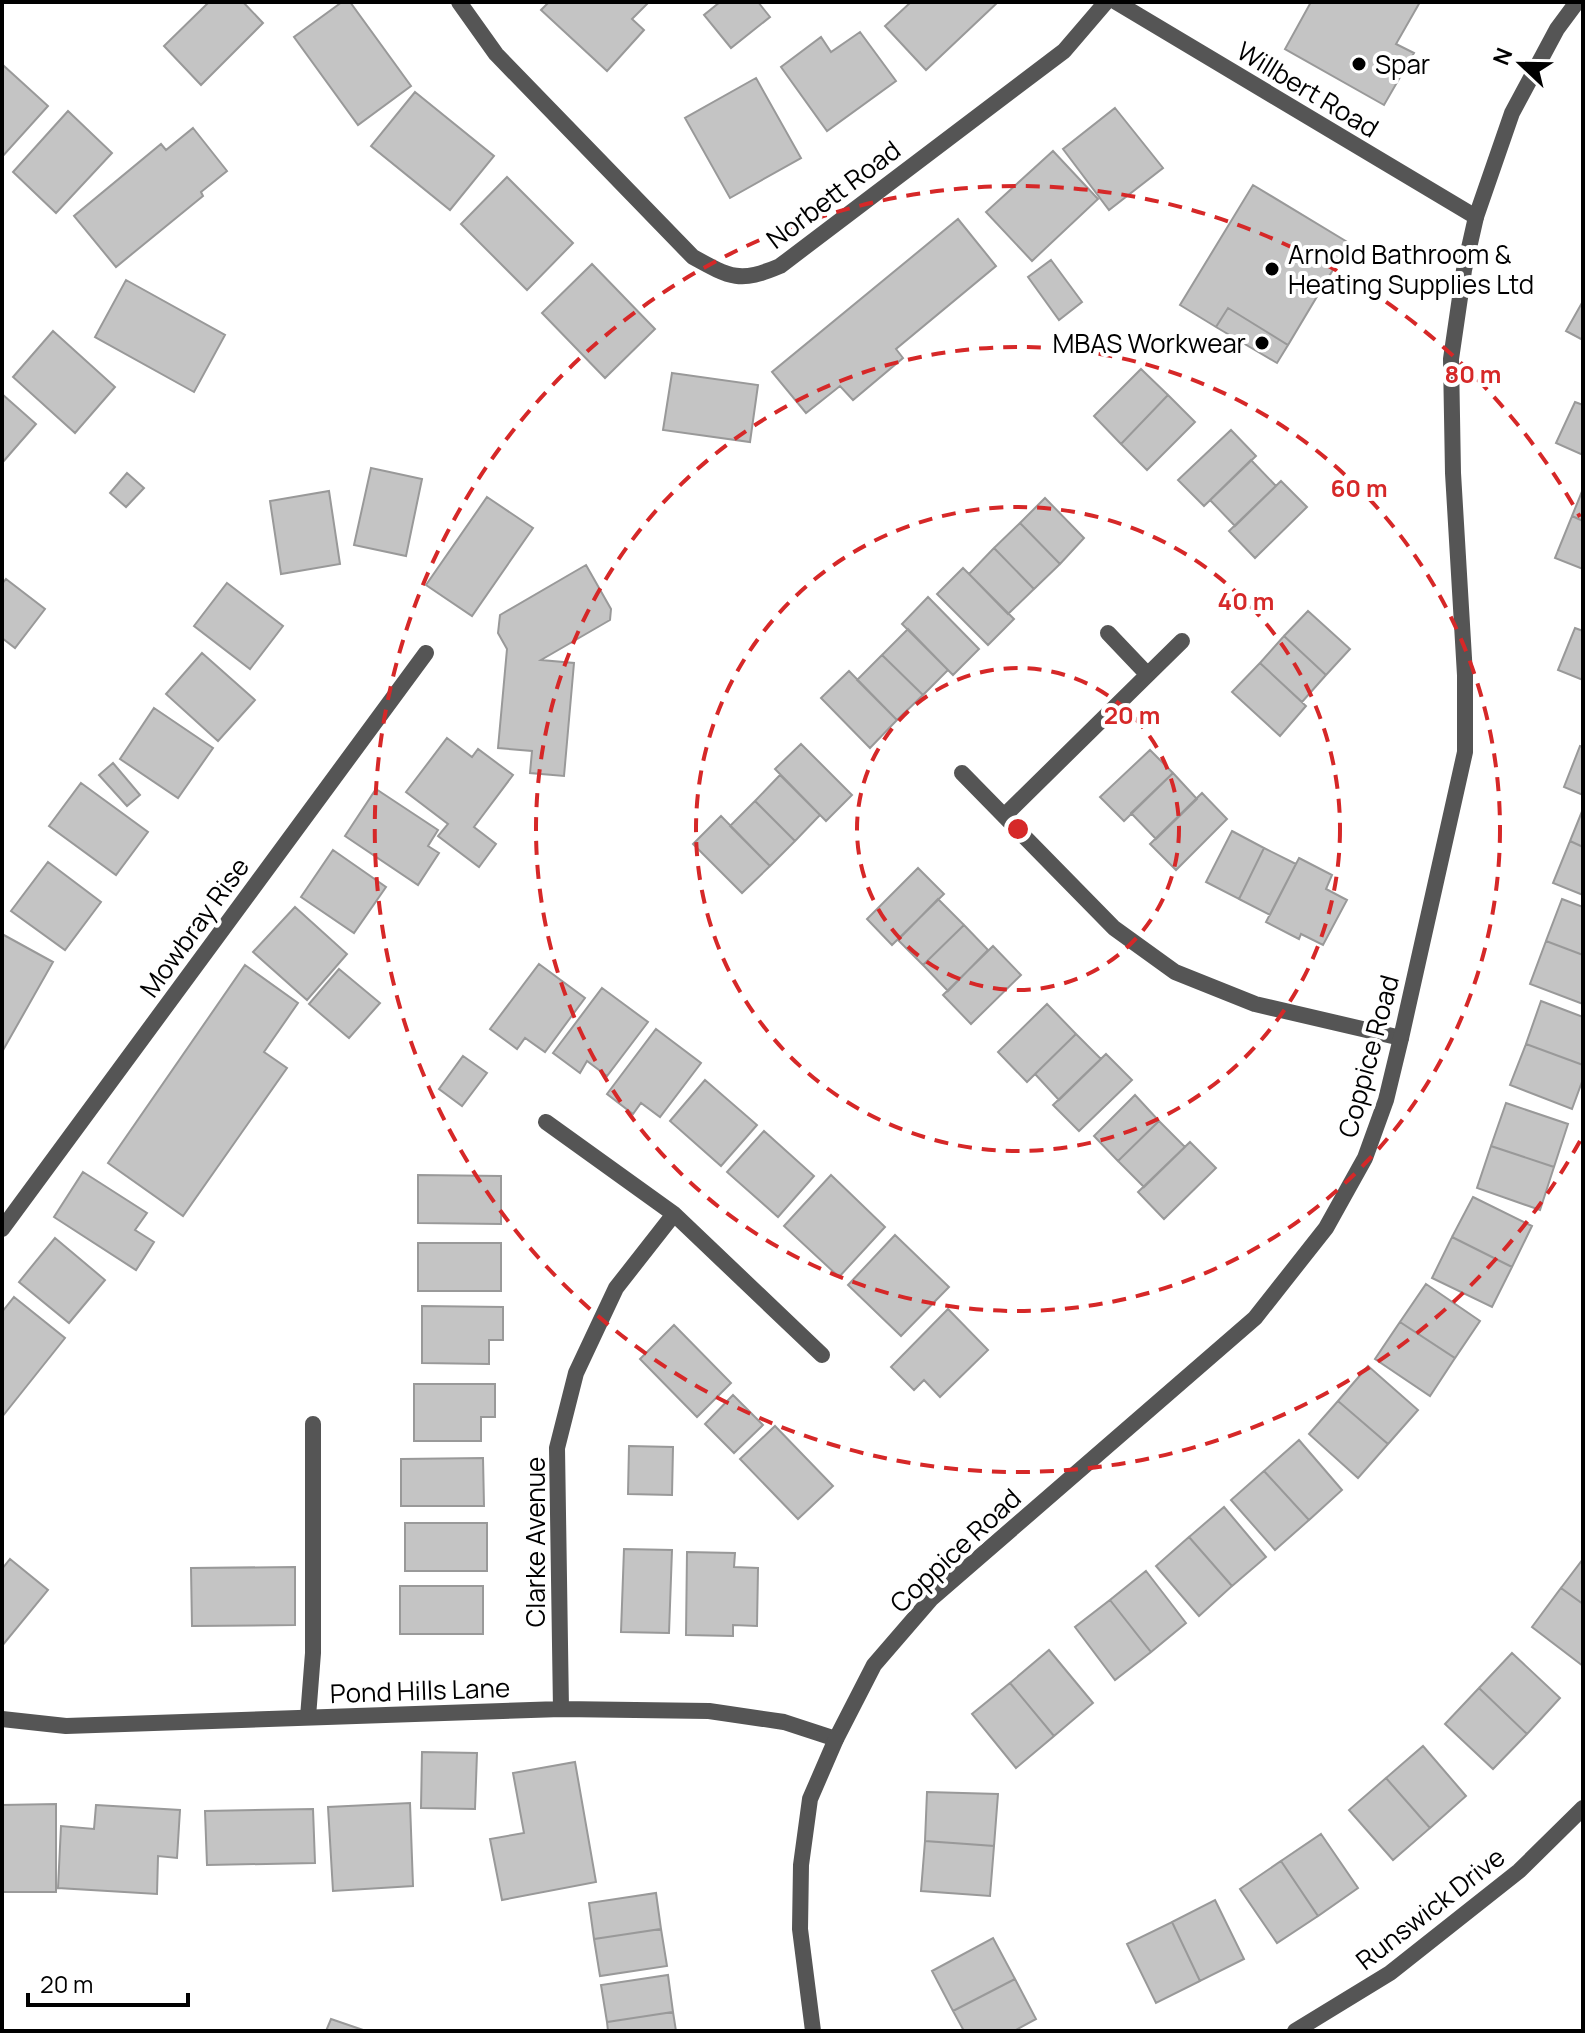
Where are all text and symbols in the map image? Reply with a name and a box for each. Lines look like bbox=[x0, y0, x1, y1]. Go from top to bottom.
north arrow bbox=[1481, 24, 1561, 104]
street label: Willbert Road bbox=[1230, 33, 1386, 145]
text: N bbox=[1486, 44, 1519, 69]
place label: Spar bbox=[1375, 46, 1430, 82]
marker: Spar bbox=[1350, 55, 1368, 73]
street label: Norbett Road bbox=[759, 132, 907, 256]
place label: Arnold Bathroom & Heating Supplies Ltd bbox=[1288, 236, 1534, 302]
marker: Arnold Bathroom & Heating Supplies Ltd bbox=[1263, 260, 1281, 278]
place label: MBAS Workwear bbox=[1052, 325, 1246, 361]
marker: MBAS Workwear bbox=[1253, 334, 1271, 352]
text: 80 m bbox=[1445, 357, 1501, 390]
text: 60 m bbox=[1330, 471, 1388, 504]
text: 40 m bbox=[1218, 584, 1274, 617]
text: 20 m bbox=[1104, 698, 1160, 731]
centre of rings bbox=[1004, 815, 1032, 843]
street label: Mowbray Rise bbox=[131, 850, 257, 1004]
street label: Coppice Road bbox=[1329, 971, 1407, 1141]
street label: Clarke Avenue bbox=[517, 1457, 553, 1627]
street label: Coppice Road bbox=[882, 1480, 1028, 1620]
street label: Pond Hills Lane bbox=[329, 1669, 511, 1711]
street label: Runswick Drive bbox=[1348, 1838, 1512, 1978]
scale bar bbox=[28, 1957, 188, 2007]
text: 20 m bbox=[40, 1967, 93, 2000]

